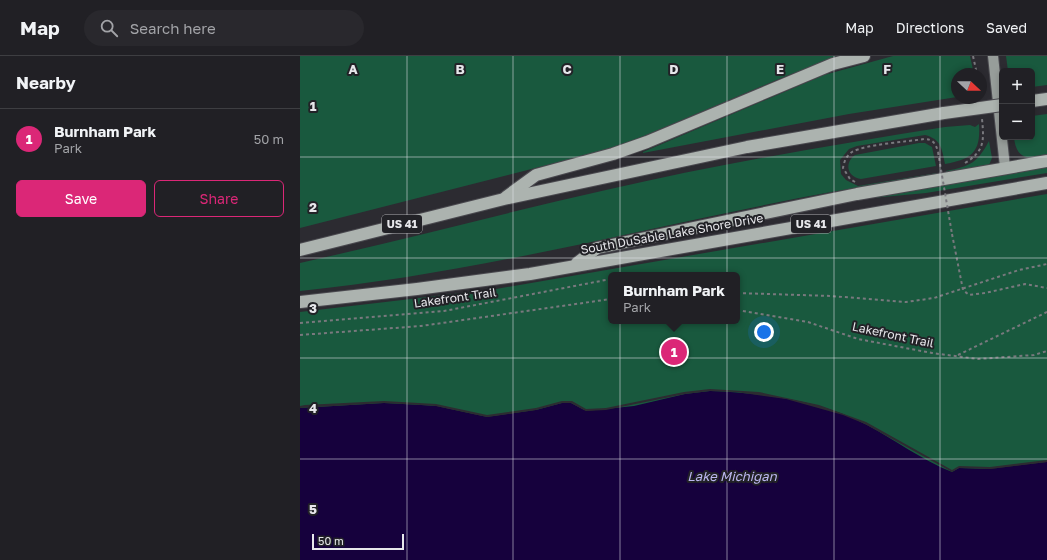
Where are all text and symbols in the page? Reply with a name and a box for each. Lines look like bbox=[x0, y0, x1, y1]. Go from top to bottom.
search box bbox=[84, 10, 364, 46]
text: Map bbox=[20, 16, 60, 39]
icon: search bbox=[98, 17, 120, 39]
text: Search here bbox=[130, 19, 216, 37]
text: Map bbox=[845, 19, 874, 36]
text: Directions bbox=[896, 19, 964, 36]
text: Saved bbox=[986, 19, 1027, 36]
text: A bbox=[348, 61, 358, 77]
text: B bbox=[455, 61, 465, 77]
text: C bbox=[562, 61, 572, 77]
text: D bbox=[669, 61, 679, 77]
text: E bbox=[776, 61, 784, 77]
text: F bbox=[883, 61, 891, 77]
north arrow bbox=[951, 68, 987, 104]
map controls bbox=[999, 68, 1035, 140]
button: + bbox=[999, 68, 1035, 104]
text: Nearby bbox=[16, 72, 76, 93]
text: 1 bbox=[310, 98, 317, 114]
button: − bbox=[999, 104, 1035, 140]
text: Burnham Park bbox=[54, 122, 156, 140]
text: 1 bbox=[26, 131, 32, 147]
text: 50 m bbox=[254, 131, 284, 147]
text: Park bbox=[54, 140, 82, 156]
button: Save bbox=[16, 180, 146, 217]
button: Share bbox=[154, 180, 284, 217]
text: 2 bbox=[309, 199, 317, 215]
street label: South DuSable Lake Shore Drive bbox=[579, 210, 764, 257]
road number: US 41 bbox=[382, 215, 422, 233]
road number: US 41 bbox=[791, 215, 831, 233]
popup bbox=[608, 272, 740, 324]
text: Burnham Park bbox=[623, 281, 725, 299]
street label: Lakefront Trail bbox=[413, 284, 497, 311]
text: Park bbox=[623, 299, 651, 315]
text: 3 bbox=[309, 300, 317, 316]
street label: Lakefront Trail bbox=[851, 319, 935, 351]
your location bbox=[754, 322, 774, 342]
pin: 1 bbox=[661, 337, 687, 367]
text: 4 bbox=[309, 400, 317, 416]
water label: Lake Michigan bbox=[687, 468, 778, 484]
text: 5 bbox=[309, 501, 317, 517]
scale bar bbox=[312, 532, 404, 551]
text: 50 m bbox=[318, 534, 344, 547]

